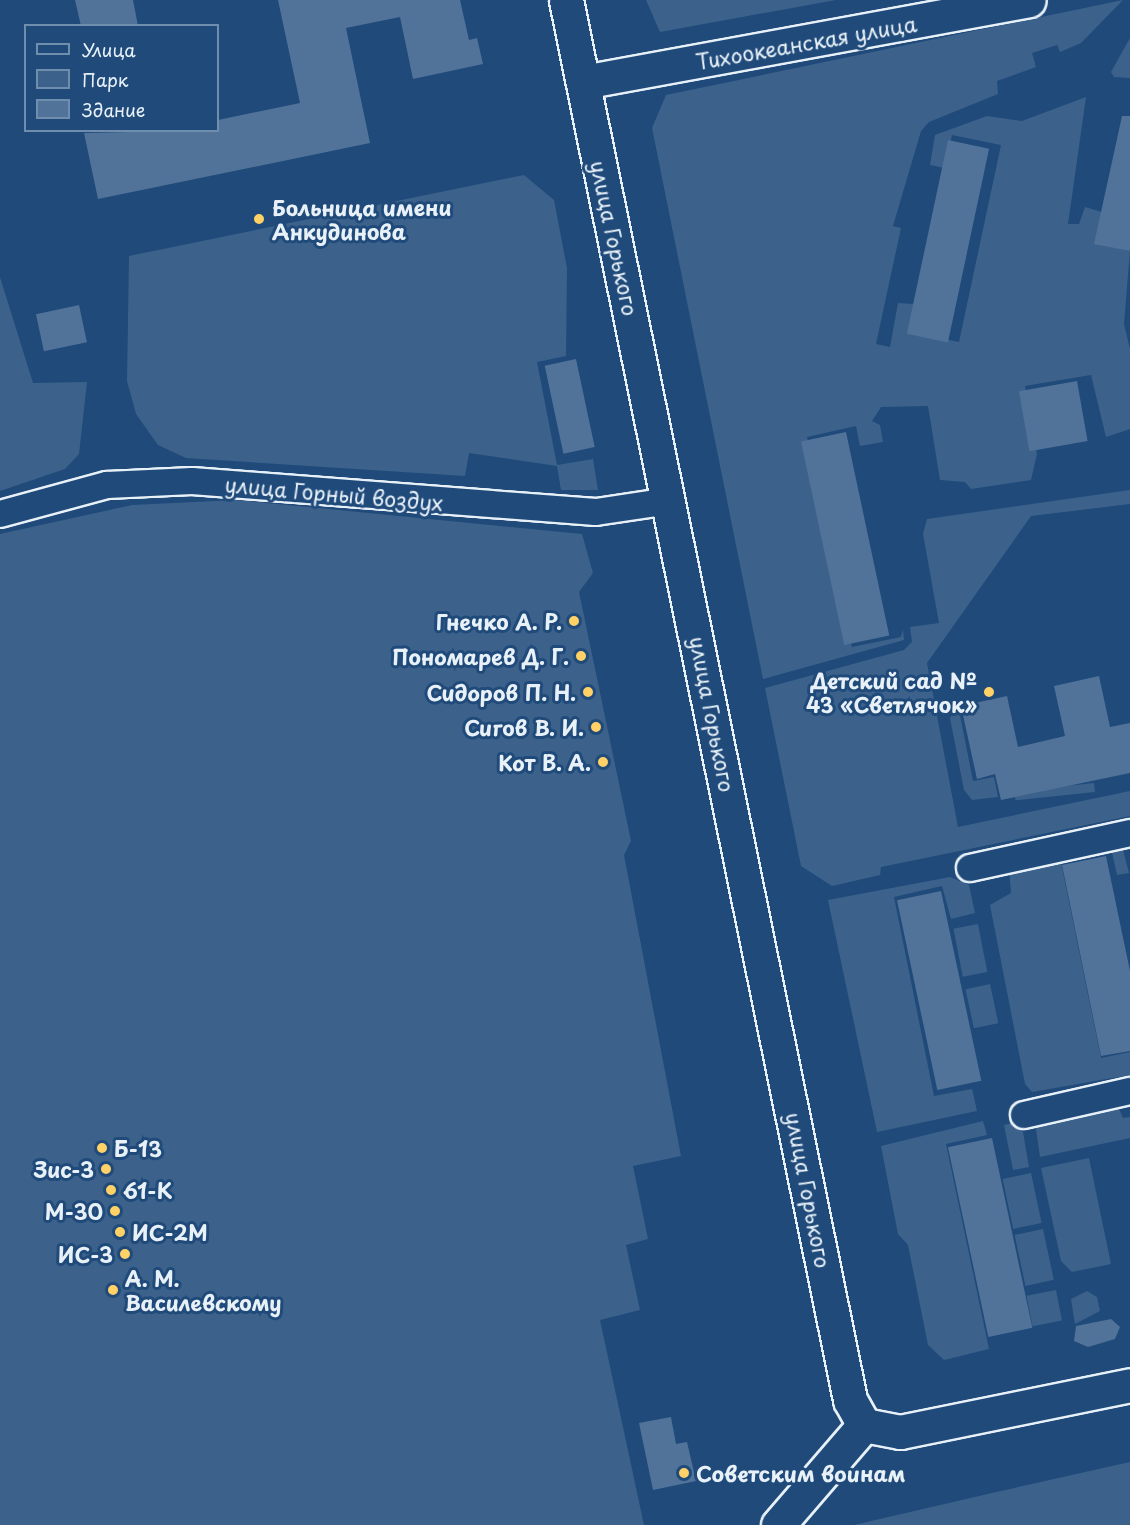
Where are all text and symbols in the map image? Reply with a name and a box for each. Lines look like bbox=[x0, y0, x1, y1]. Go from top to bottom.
street label: Тихоокеанская улица bbox=[693, 10, 919, 74]
legend bbox=[24, 24, 219, 132]
text: Улица bbox=[82, 36, 136, 63]
text: Парк bbox=[82, 66, 128, 93]
text: Здание bbox=[82, 96, 145, 123]
street label: улица Горького bbox=[586, 158, 644, 318]
place label: Больница имени Анкудинова bbox=[272, 194, 452, 244]
marker: Больница имени Анкудинова bbox=[250, 210, 268, 228]
street label: улица Горный воздух bbox=[223, 471, 445, 515]
place label: Гнечко А. Р. bbox=[435, 608, 562, 634]
marker: Гнечко А. Р. bbox=[567, 614, 581, 628]
street label: улица Горького bbox=[685, 633, 741, 795]
place label: Пономарев Д. Г. bbox=[391, 643, 569, 669]
marker: Пономарев Д. Г. bbox=[574, 649, 588, 663]
place label: Детский сад № 43 «Светлячок» bbox=[806, 667, 977, 717]
place label: Сидоров П. Н. bbox=[426, 679, 576, 705]
marker: Сидоров П. Н. bbox=[581, 685, 595, 699]
marker: Детский сад № 43 «Светлячок» bbox=[982, 685, 996, 699]
place label: Сигов В. И. bbox=[465, 714, 584, 740]
marker: Сигов В. И. bbox=[589, 720, 603, 734]
place label: Кот В. А. bbox=[497, 749, 591, 775]
marker: Кот В. А. bbox=[596, 755, 610, 769]
street label: улица Горького bbox=[781, 1109, 837, 1271]
place label: Б-13 bbox=[114, 1135, 162, 1161]
marker: Б-13 bbox=[95, 1141, 109, 1155]
place label: Зис-3 bbox=[34, 1156, 94, 1182]
marker: Зис-3 bbox=[99, 1162, 113, 1176]
place label: 61-К bbox=[123, 1177, 172, 1203]
marker: 61-К bbox=[104, 1183, 118, 1197]
place label: М-30 bbox=[45, 1198, 103, 1224]
marker: М-30 bbox=[108, 1204, 122, 1218]
place label: ИС-2М bbox=[132, 1219, 208, 1245]
marker: ИС-2М bbox=[113, 1225, 127, 1239]
place label: ИС-3 bbox=[58, 1241, 113, 1267]
marker: ИС-3 bbox=[118, 1247, 132, 1261]
place label: А. М. Василевскому bbox=[125, 1265, 281, 1315]
marker: А. М. Василевскому bbox=[106, 1283, 120, 1297]
place label: Советским воинам bbox=[696, 1460, 906, 1486]
marker: Советским воинам bbox=[677, 1466, 691, 1480]

